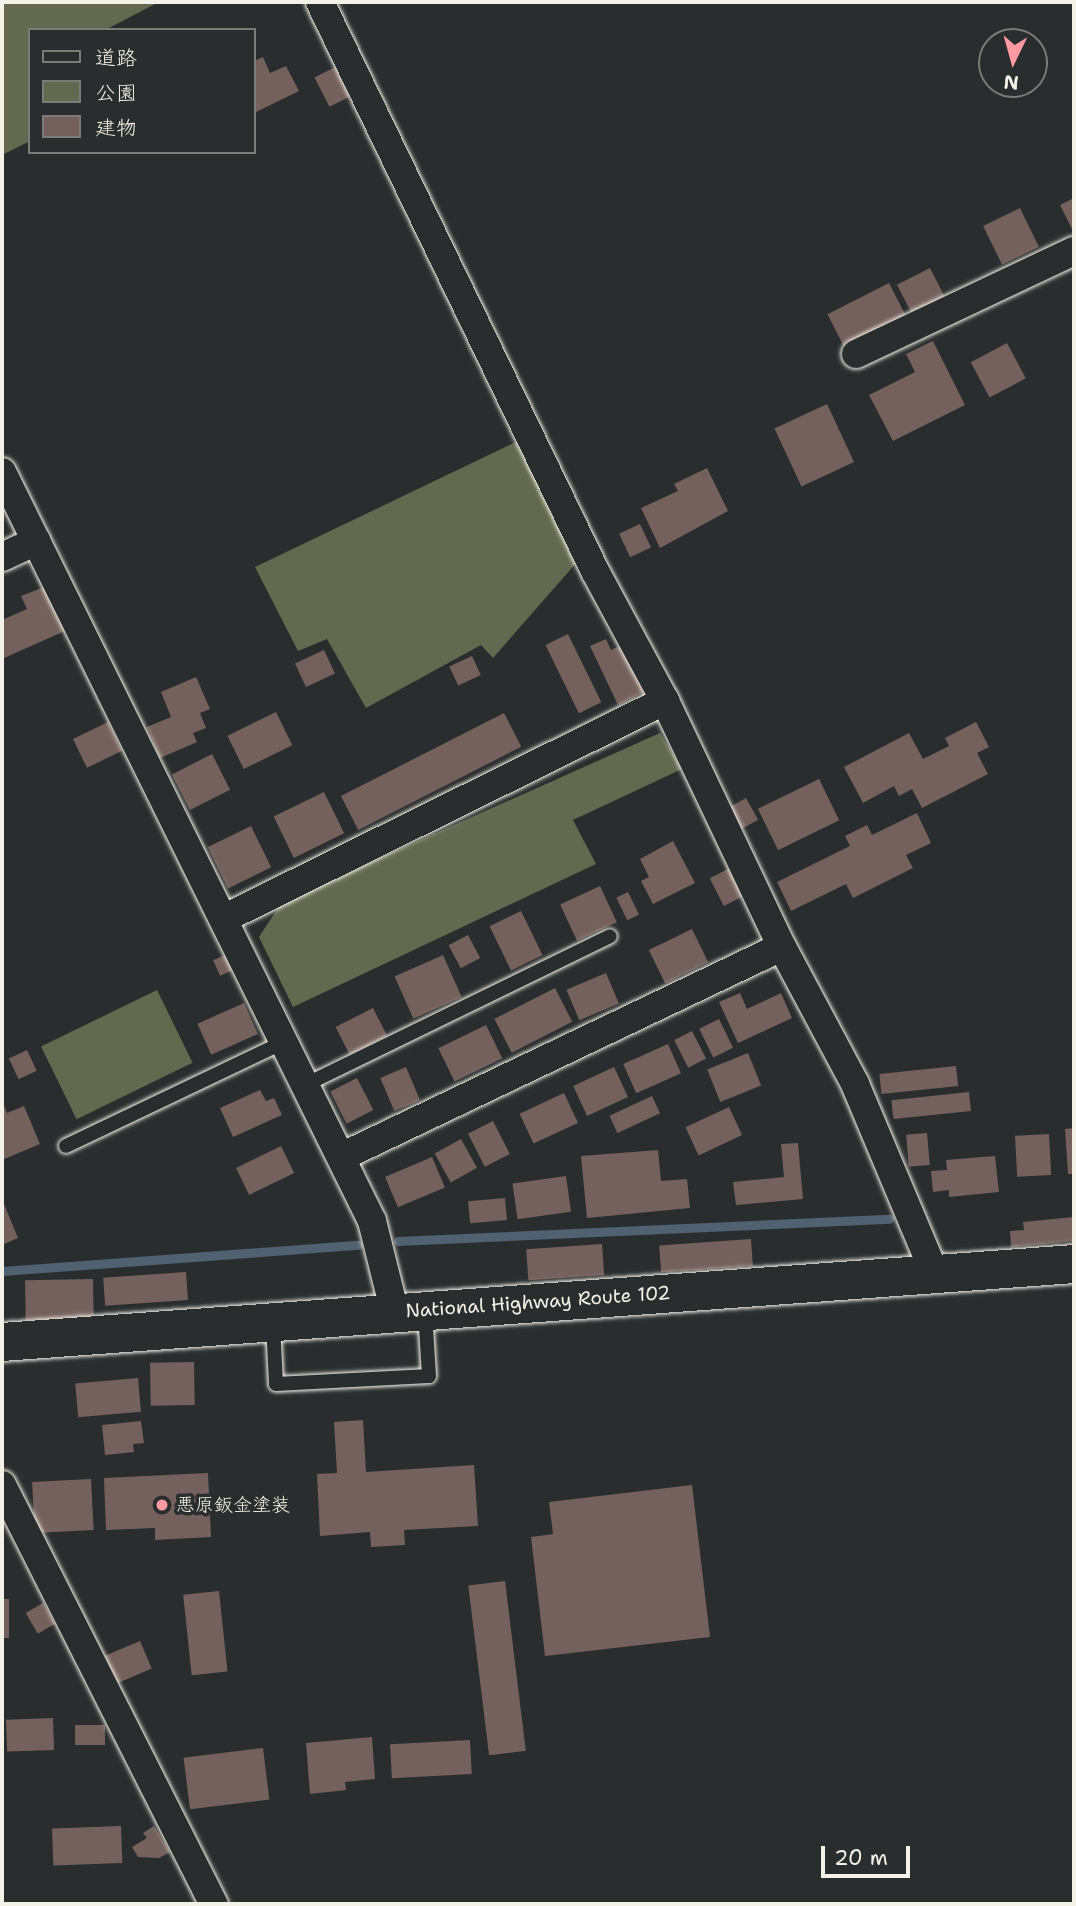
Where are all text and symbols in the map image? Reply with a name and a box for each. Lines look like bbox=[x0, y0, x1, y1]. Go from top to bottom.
legend bbox=[28, 28, 256, 154]
north arrow bbox=[978, 28, 1048, 98]
text: 道路 bbox=[95, 44, 137, 72]
text: N bbox=[1003, 69, 1020, 96]
text: 公園 bbox=[95, 79, 137, 107]
text: 建物 bbox=[95, 114, 137, 142]
street label: National Highway Route 102 bbox=[405, 1281, 671, 1323]
place label: 悪原鈑金塗装 bbox=[176, 1494, 290, 1516]
marker: 悪原鈑金塗装 bbox=[154, 1497, 170, 1513]
scale bar bbox=[824, 1832, 913, 1876]
text: 20 m bbox=[834, 1844, 888, 1872]

